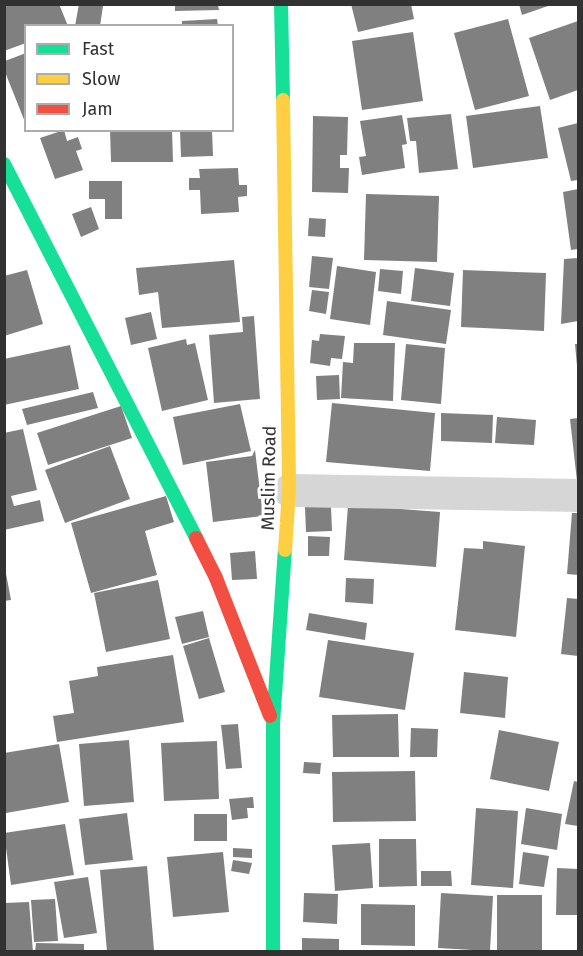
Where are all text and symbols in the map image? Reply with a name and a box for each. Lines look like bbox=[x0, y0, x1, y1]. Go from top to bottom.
legend bbox=[24, 24, 234, 132]
text: Fast bbox=[82, 38, 114, 60]
text: Slow bbox=[82, 68, 120, 90]
text: Jam bbox=[82, 98, 113, 120]
street label: Muslim Road bbox=[257, 425, 281, 531]

